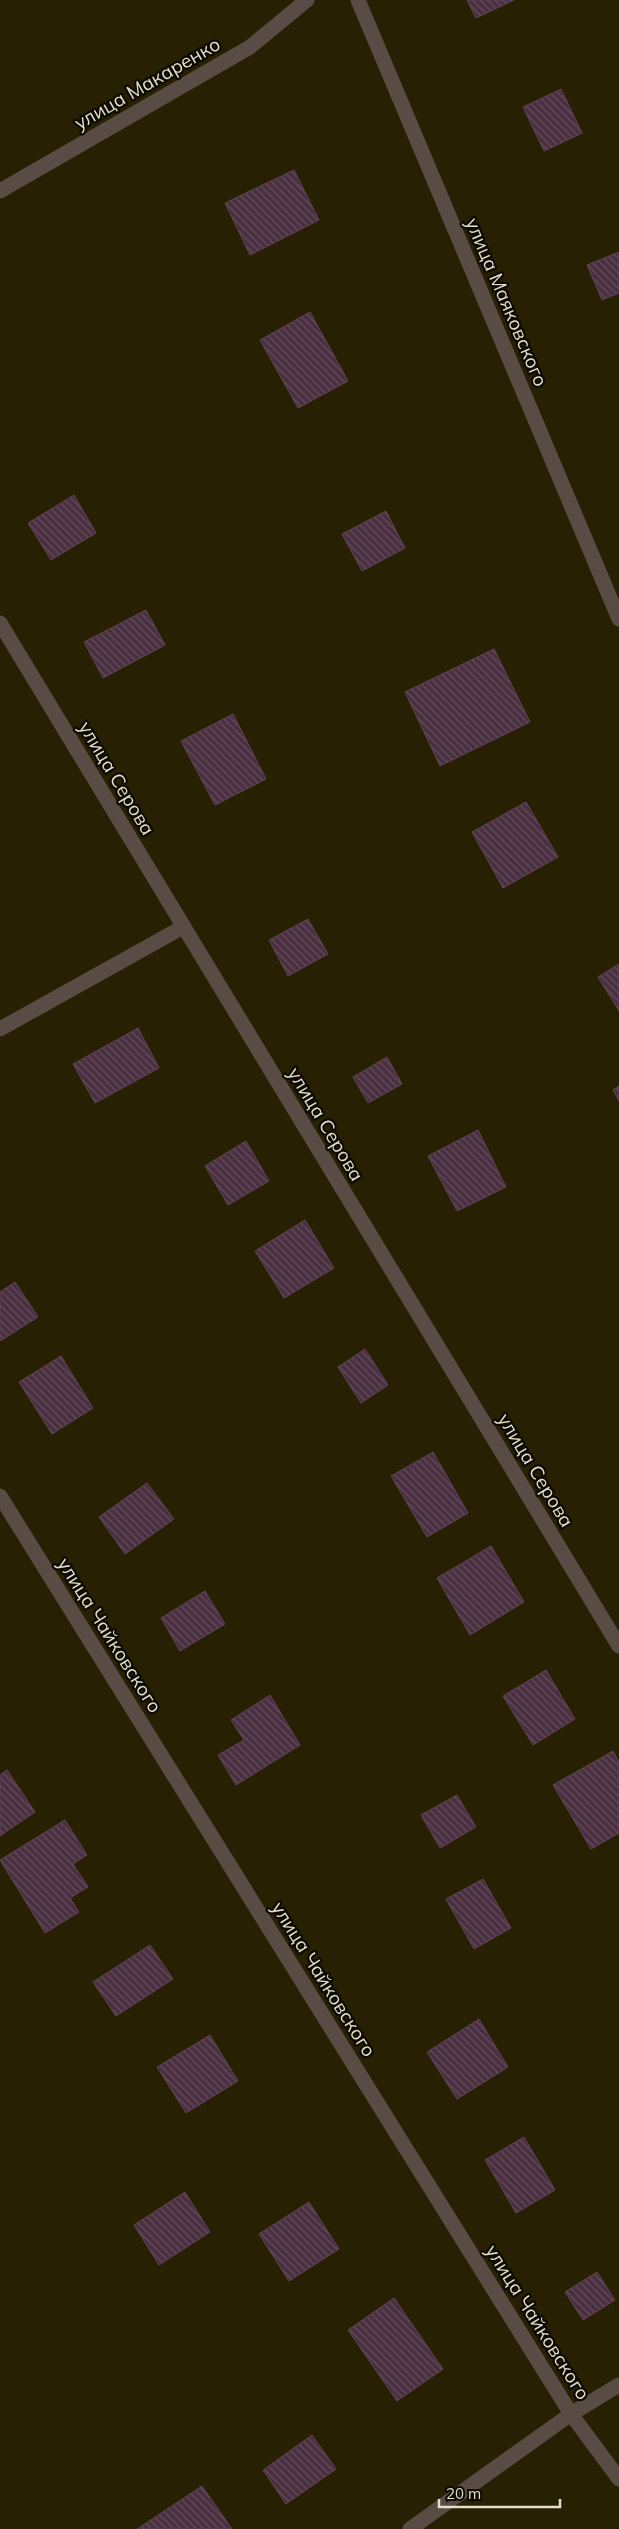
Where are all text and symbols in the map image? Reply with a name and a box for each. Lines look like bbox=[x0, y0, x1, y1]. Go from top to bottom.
street label: улица Макаренко bbox=[70, 31, 224, 135]
street label: улица Маяковского bbox=[461, 214, 553, 390]
street label: улица Серова bbox=[74, 717, 160, 839]
street label: улица Серова bbox=[283, 1063, 369, 1185]
street label: улица Серова bbox=[493, 1409, 579, 1531]
street label: улица Чайковского bbox=[53, 1553, 167, 1717]
street label: улица Чайковского bbox=[267, 1897, 381, 2061]
street label: улица Чайковского bbox=[481, 2240, 595, 2404]
scale bar bbox=[439, 2476, 560, 2508]
text: 20 m bbox=[446, 2484, 481, 2503]

